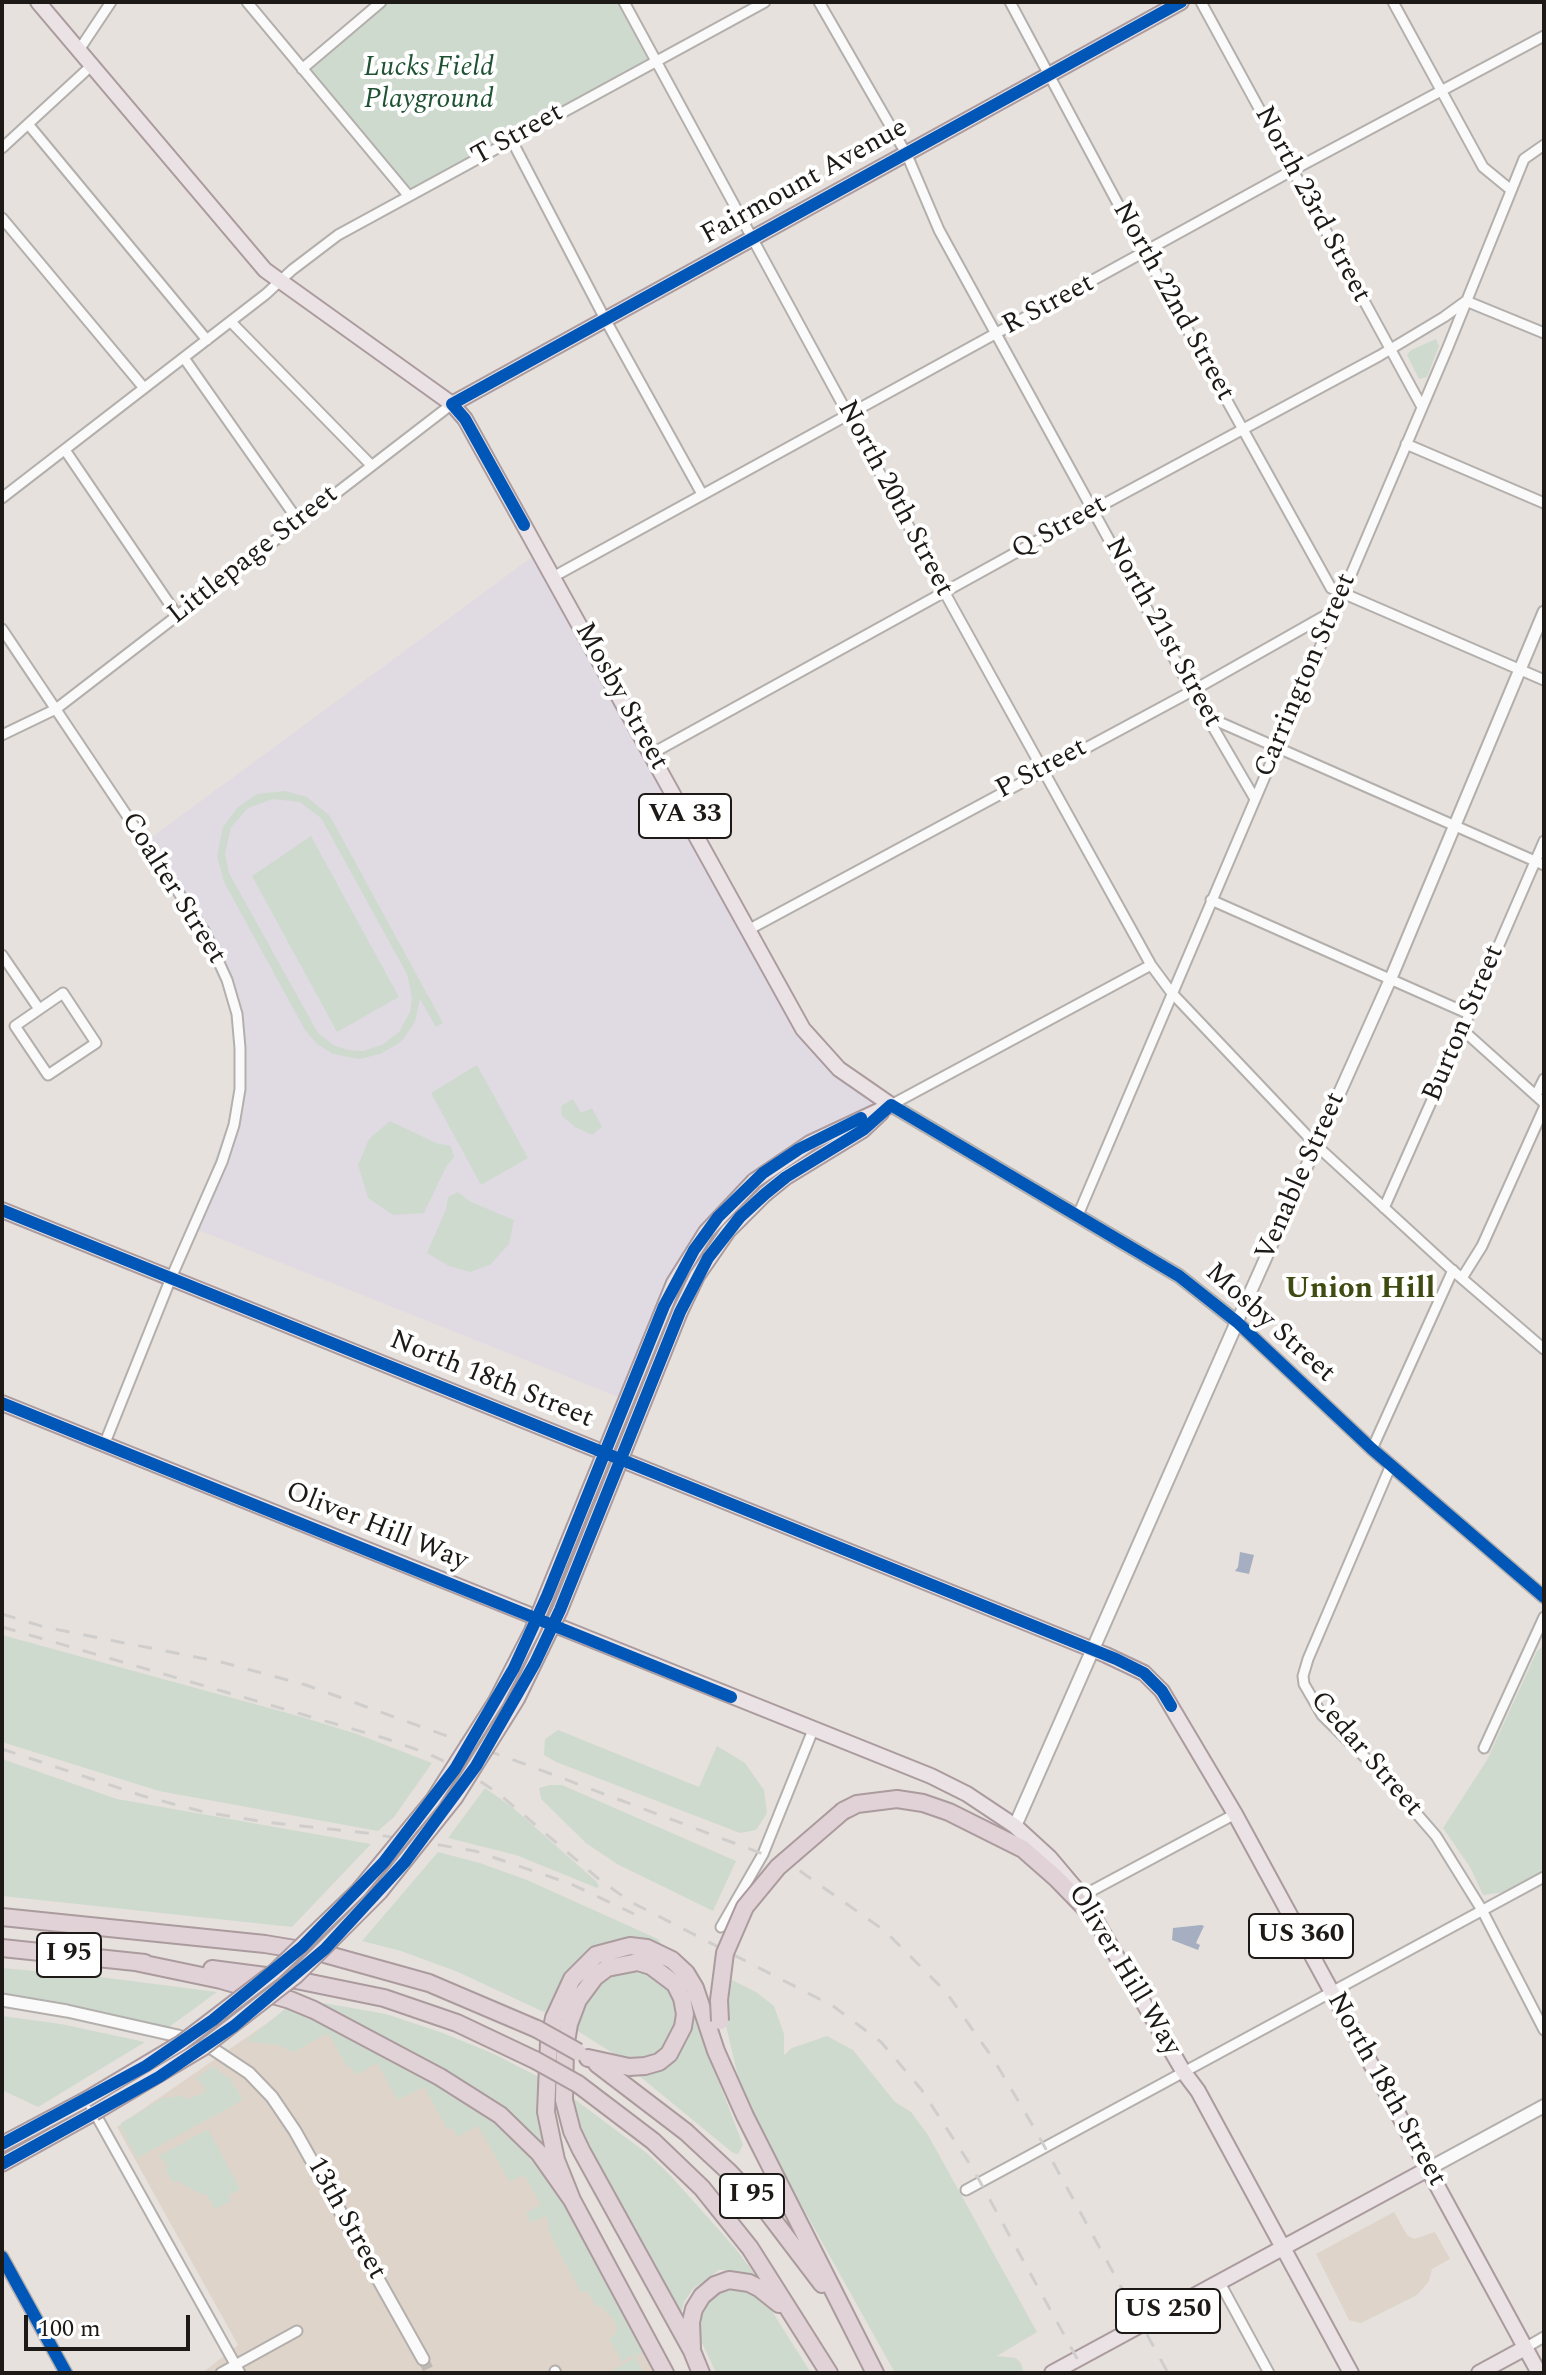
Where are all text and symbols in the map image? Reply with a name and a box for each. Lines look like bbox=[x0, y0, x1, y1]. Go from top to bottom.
park label: Lucks Field Playground bbox=[364, 53, 494, 119]
street label: T Street bbox=[466, 97, 570, 175]
street label: North 23rd Street bbox=[1245, 101, 1377, 309]
street label: Fairmount Avenue bbox=[696, 112, 914, 254]
street label: North 22nd Street bbox=[1103, 197, 1241, 407]
street label: R Street bbox=[997, 268, 1101, 344]
street label: North 20th Street bbox=[828, 396, 960, 602]
street label: Littlepage Street bbox=[162, 479, 346, 633]
street label: Q Street bbox=[1007, 489, 1113, 569]
street label: North 21st Street bbox=[1096, 532, 1228, 734]
street label: Carrington Street bbox=[1249, 569, 1365, 783]
street label: Mosby Street bbox=[566, 617, 674, 777]
street label: P Street bbox=[991, 732, 1093, 808]
road number: VA 33 bbox=[639, 794, 731, 838]
street label: Coalter Street bbox=[112, 807, 232, 971]
street label: Burton Street bbox=[1417, 941, 1513, 1107]
street label: Venable Street bbox=[1250, 1088, 1354, 1266]
street label: Mosby Street bbox=[1197, 1257, 1341, 1391]
district label: Union Hill bbox=[1285, 1273, 1435, 1309]
street label: North 18th Street bbox=[384, 1325, 598, 1437]
street label: Oliver Hill Way bbox=[280, 1476, 472, 1580]
street label: Cedar Street bbox=[1302, 1686, 1428, 1824]
street label: Oliver Hill Way bbox=[1059, 1879, 1187, 2063]
road number: US 360 bbox=[1249, 1914, 1353, 1958]
road number: I 95 bbox=[37, 1933, 101, 1977]
street label: North 18th Street bbox=[1318, 1987, 1452, 2193]
street label: 13th Street bbox=[298, 2152, 392, 2286]
road number: I 95 bbox=[720, 2174, 784, 2218]
road number: US 250 bbox=[1116, 2289, 1220, 2333]
scale bar bbox=[28, 2299, 194, 2349]
text: 100 m bbox=[38, 2311, 101, 2347]

